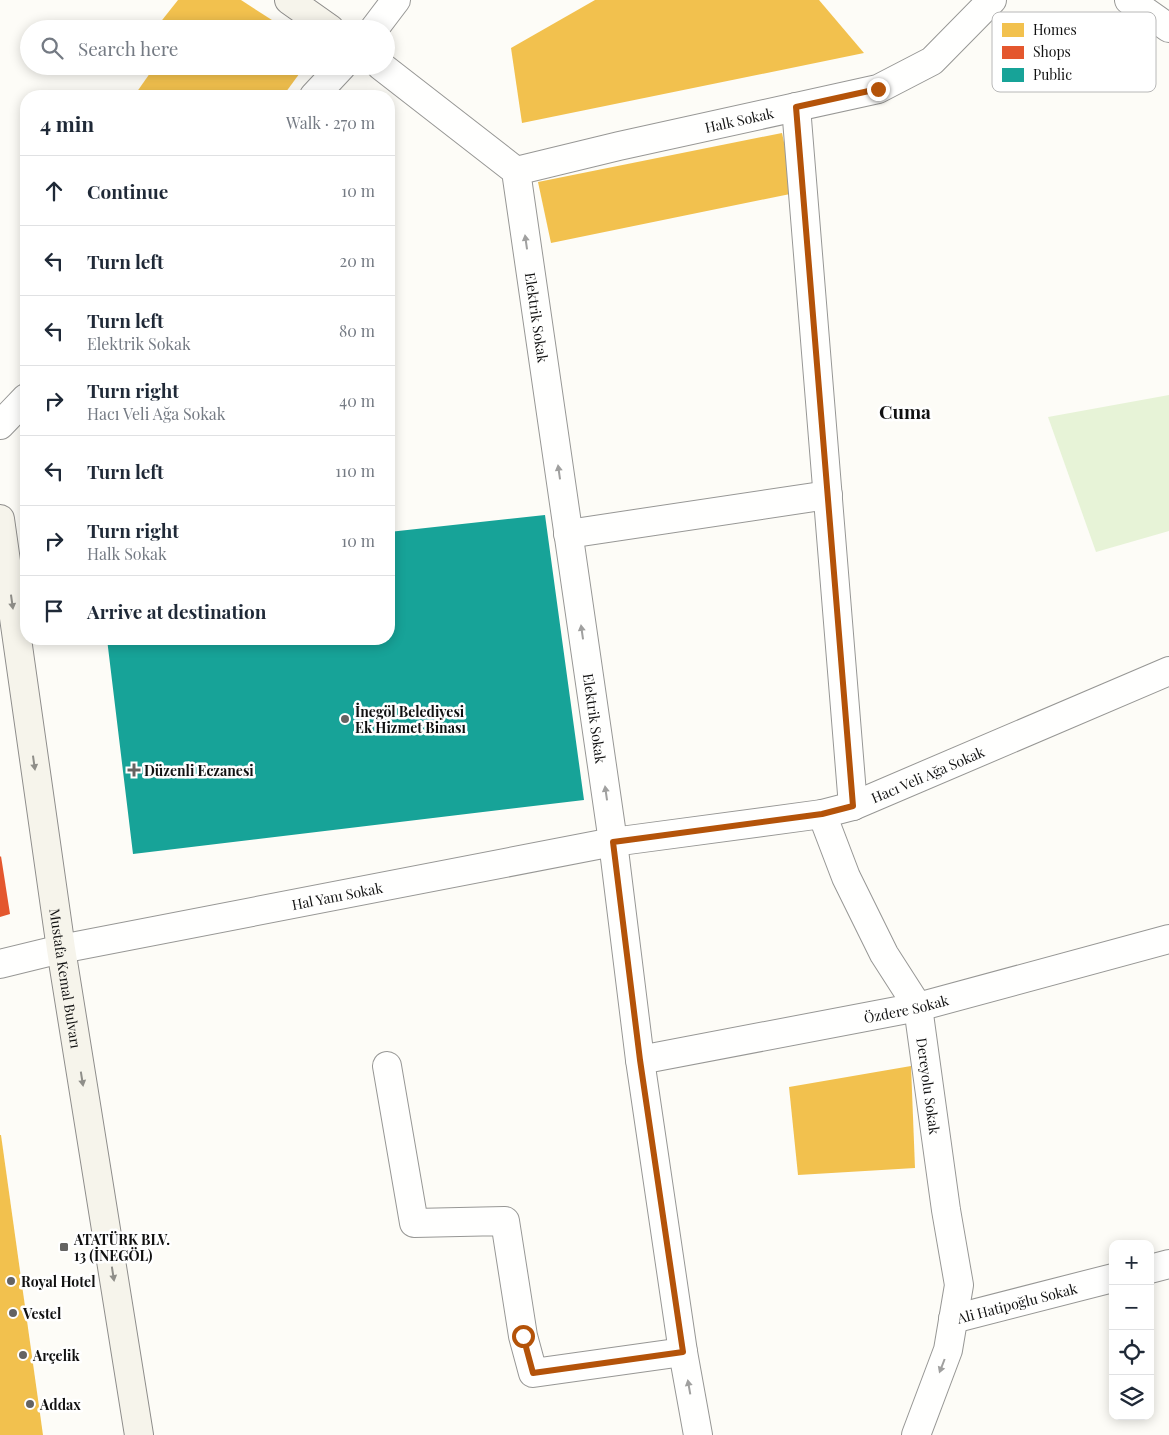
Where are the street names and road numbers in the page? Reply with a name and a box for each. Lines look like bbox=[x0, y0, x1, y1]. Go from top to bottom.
street label: Halk Sokak bbox=[703, 103, 776, 136]
street label: Elektrik Sokak bbox=[521, 271, 553, 364]
street label: Elektrik Sokak bbox=[579, 672, 611, 765]
street label: Hacı Veli Ağa Sokak bbox=[868, 741, 987, 807]
street label: Hal Yanı Sokak bbox=[290, 877, 384, 914]
street label: Mustafa Kemal Bulvarı bbox=[46, 907, 86, 1050]
street label: Özdere Sokak bbox=[862, 990, 951, 1027]
street label: Dereyolu Sokak bbox=[913, 1036, 945, 1136]
street label: Ali Hatipoğlu Sokak bbox=[954, 1278, 1079, 1327]

